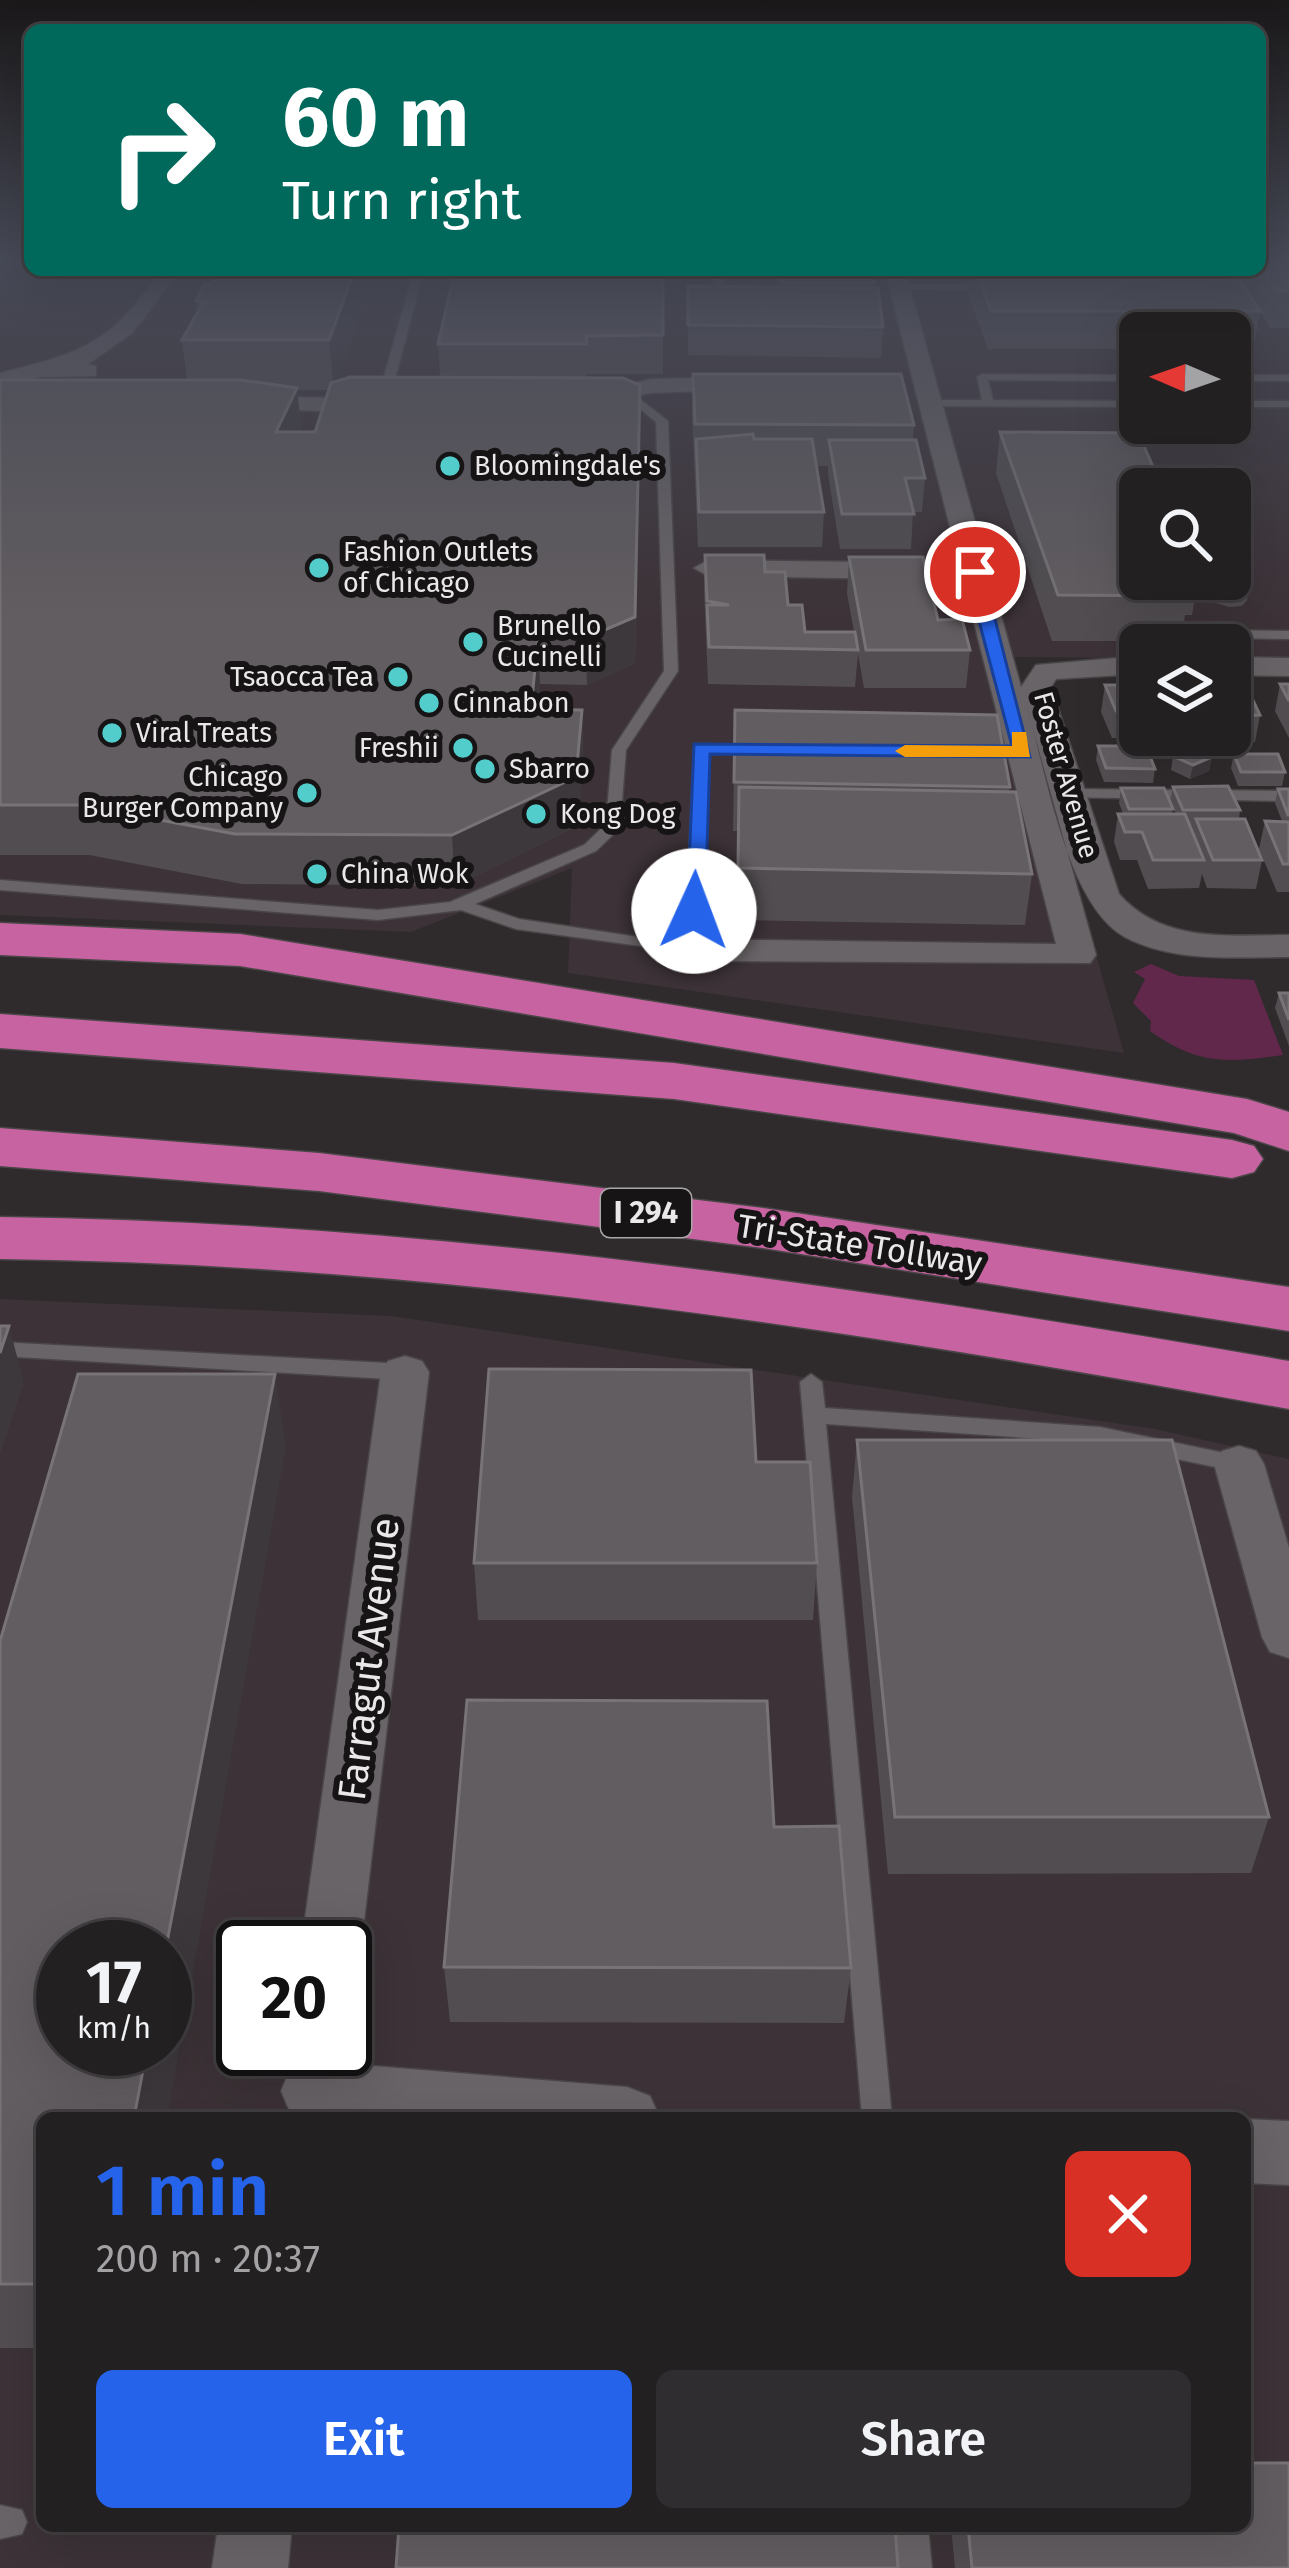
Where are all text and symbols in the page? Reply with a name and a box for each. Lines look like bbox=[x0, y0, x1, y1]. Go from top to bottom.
text: 60 m bbox=[282, 67, 469, 168]
icon: right bbox=[84, 72, 240, 228]
text: Turn right bbox=[282, 169, 521, 233]
north arrow bbox=[1119, 312, 1251, 444]
map controls bbox=[1119, 312, 1251, 756]
place label: Bloomingdale's bbox=[474, 450, 661, 482]
marker: Bloomingdale's bbox=[437, 453, 463, 479]
button: search bbox=[1119, 468, 1251, 600]
pin bbox=[924, 521, 1026, 623]
place label: Fashion Outlets of Chicago bbox=[343, 536, 533, 599]
icon: arrive bbox=[942, 539, 1008, 605]
marker: Fashion Outlets of Chicago bbox=[306, 555, 332, 581]
place label: Brunello Cucinelli bbox=[497, 610, 602, 673]
button: layers bbox=[1119, 624, 1251, 756]
marker: Brunello Cucinelli bbox=[460, 629, 486, 655]
place label: Tsaocca Tea bbox=[230, 661, 374, 693]
marker: Tsaocca Tea bbox=[385, 664, 411, 690]
place label: Cinnabon bbox=[453, 687, 570, 719]
street label: Foster Avenue bbox=[1027, 688, 1105, 862]
marker: Cinnabon bbox=[416, 690, 442, 716]
place label: Viral Treats bbox=[136, 717, 272, 749]
marker: Viral Treats bbox=[99, 720, 125, 746]
place label: Freshii bbox=[359, 732, 439, 764]
marker: Freshii bbox=[450, 735, 476, 761]
place label: Sbarro bbox=[509, 753, 590, 785]
marker: Sbarro bbox=[472, 756, 498, 782]
place label: Chicago Burger Company bbox=[82, 761, 284, 824]
marker: Chicago Burger Company bbox=[294, 780, 320, 806]
place label: Kong Dog bbox=[560, 798, 676, 830]
marker: Kong Dog bbox=[523, 801, 549, 827]
position arrow bbox=[631, 848, 757, 974]
place label: China Wok bbox=[341, 858, 469, 890]
marker: China Wok bbox=[304, 861, 330, 887]
road number: I 294 bbox=[601, 1189, 691, 1237]
street label: Tri-State Tollway bbox=[735, 1206, 985, 1284]
street label: Farragut Avenue bbox=[329, 1515, 409, 1803]
speed limit sign: 20 bbox=[216, 1920, 372, 2076]
text: 17 bbox=[86, 1947, 142, 2019]
text: km/h bbox=[77, 2010, 151, 2046]
text: 1 min bbox=[96, 2148, 269, 2234]
button: close bbox=[1065, 2151, 1191, 2277]
text: 200 m · 20:37 bbox=[96, 2236, 320, 2282]
button: Exit bbox=[96, 2370, 632, 2508]
button: Share bbox=[656, 2370, 1191, 2508]

